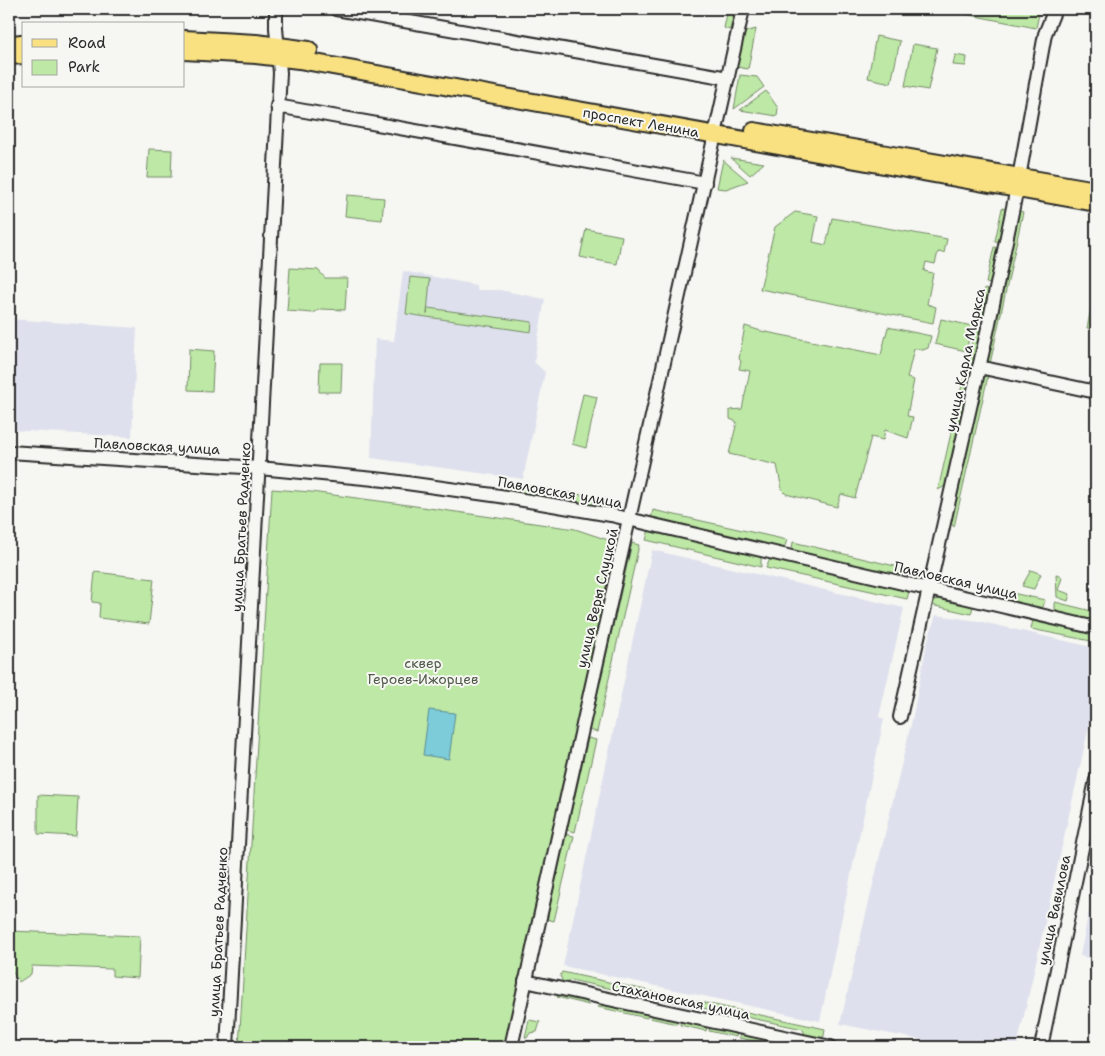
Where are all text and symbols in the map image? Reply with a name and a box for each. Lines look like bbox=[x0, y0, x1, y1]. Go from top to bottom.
legend bbox=[22, 22, 185, 88]
text: Road bbox=[68, 33, 106, 53]
text: Park bbox=[68, 57, 100, 77]
street label: проспект Ленина bbox=[581, 103, 701, 141]
street label: улица Карла Маркса bbox=[941, 286, 989, 433]
street label: Павловская улица bbox=[93, 434, 221, 458]
street label: улица Братьев Радченко bbox=[228, 442, 254, 612]
street label: Павловская улица bbox=[496, 472, 624, 512]
street label: улица Веры Слуцкой bbox=[572, 526, 622, 670]
street label: Павловская улица bbox=[892, 557, 1020, 603]
park label: сквер Героев-Ижорцев bbox=[367, 654, 479, 688]
street label: улица Братьев Радченко bbox=[205, 847, 231, 1017]
street label: улица Вавилова bbox=[1033, 853, 1075, 967]
street label: Стахановская улица bbox=[610, 977, 752, 1023]

